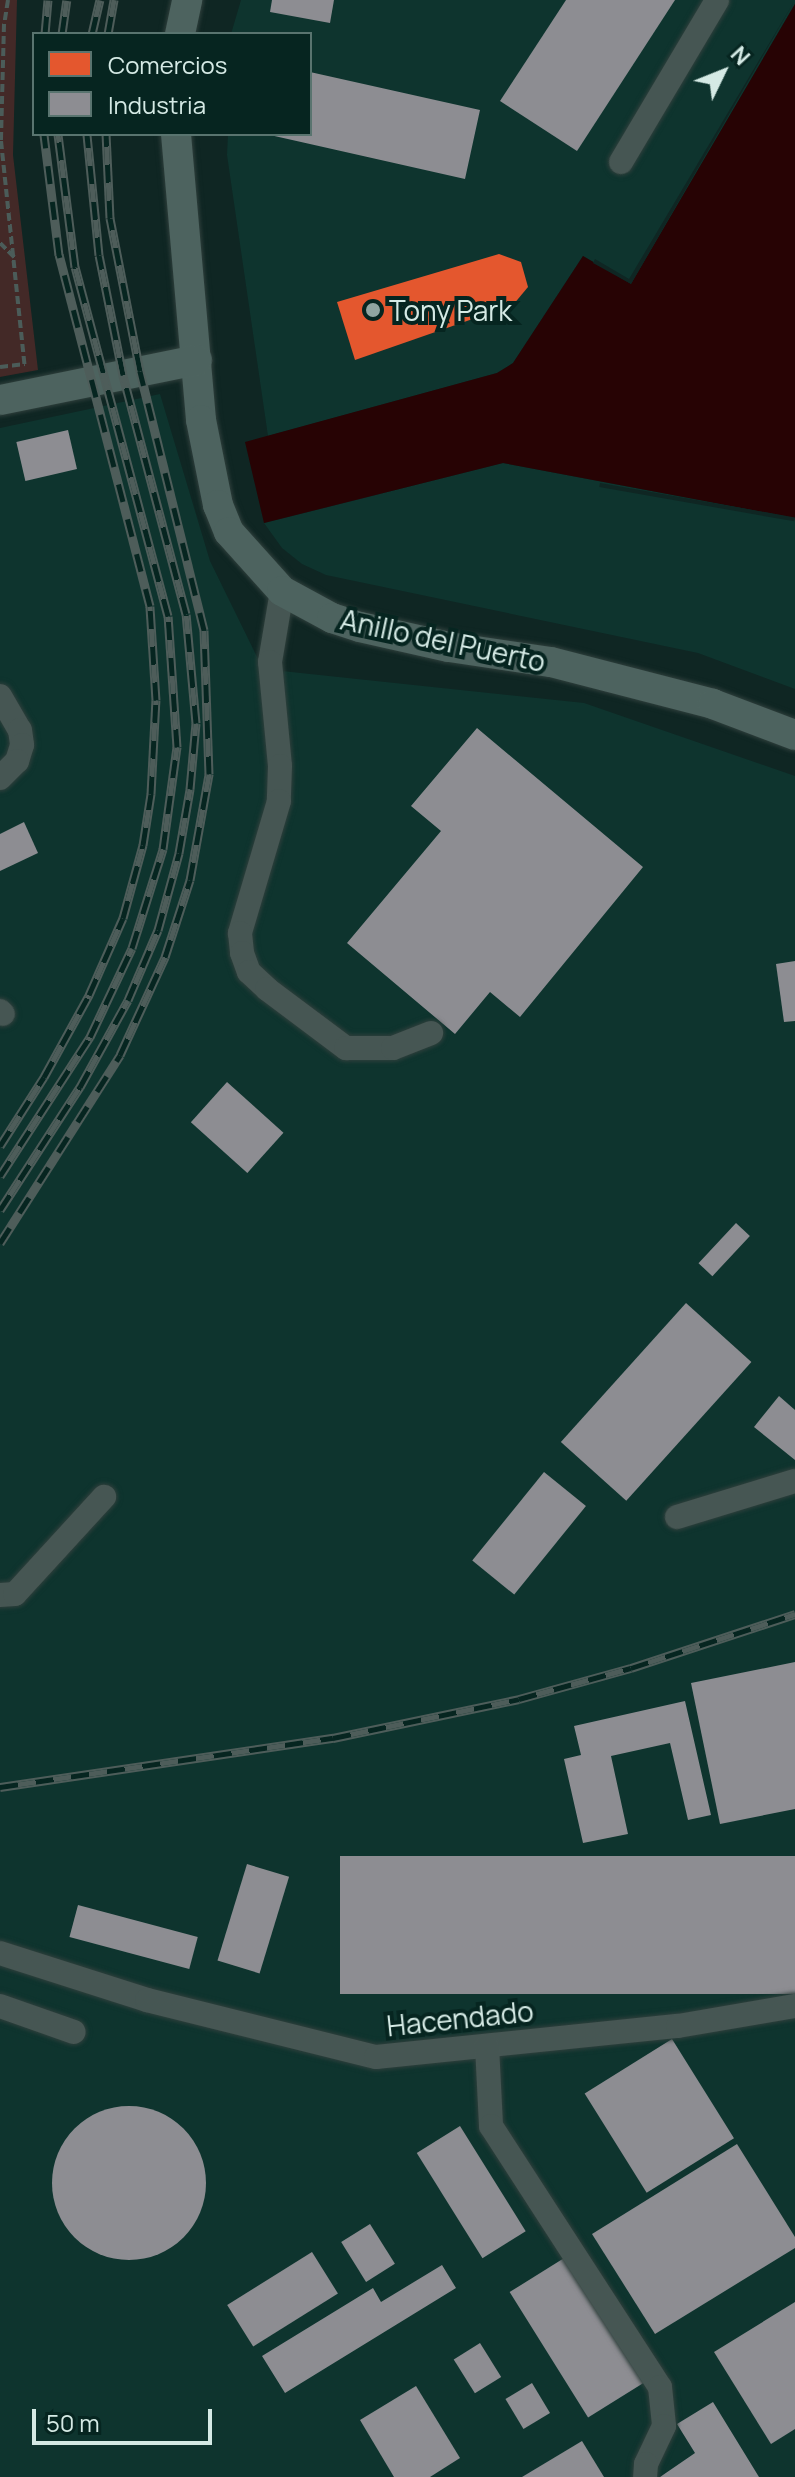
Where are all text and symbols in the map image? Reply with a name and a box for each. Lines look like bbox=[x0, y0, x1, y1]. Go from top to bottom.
legend bbox=[32, 32, 312, 136]
north arrow bbox=[683, 32, 763, 112]
text: N bbox=[724, 40, 757, 72]
text: Comercios bbox=[108, 48, 227, 81]
text: Industria bbox=[108, 88, 206, 121]
place label: Tony Park bbox=[389, 293, 512, 327]
marker: Tony Park bbox=[364, 301, 382, 319]
street label: Anillo del Puerto bbox=[338, 602, 548, 678]
street label: Hacendado bbox=[385, 1994, 535, 2042]
scale bar bbox=[36, 2393, 216, 2443]
text: 50 m bbox=[46, 2406, 100, 2439]

